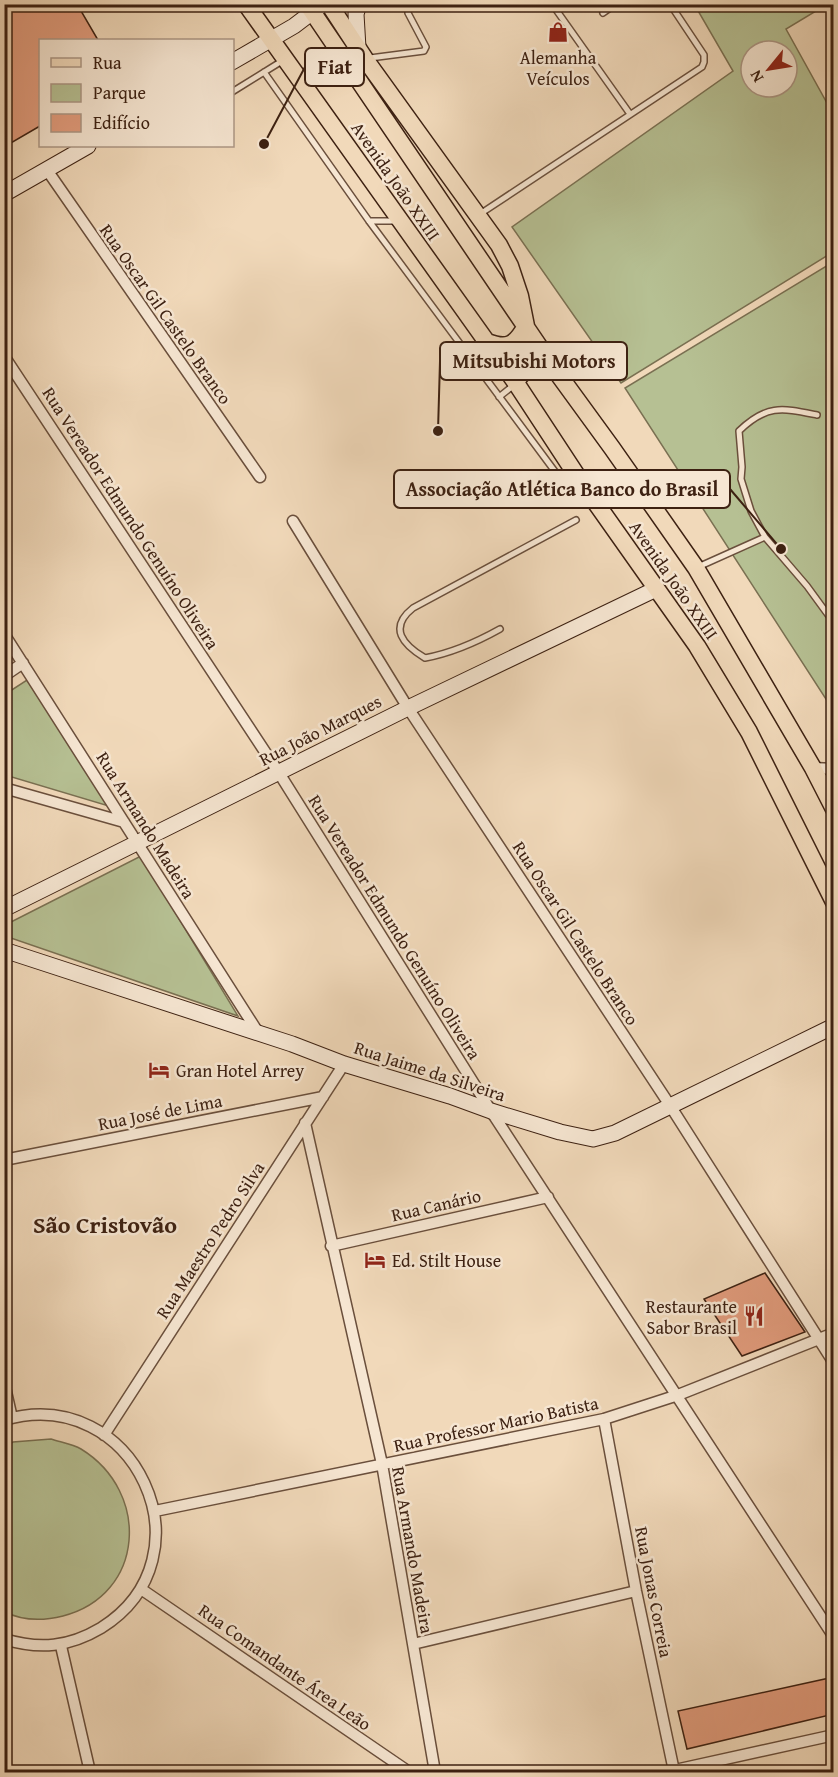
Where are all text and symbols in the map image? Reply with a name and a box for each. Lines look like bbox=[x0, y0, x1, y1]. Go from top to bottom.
shop icon: Alemanha Veículos bbox=[546, 20, 570, 44]
legend bbox=[39, 39, 234, 147]
north arrow bbox=[739, 39, 799, 99]
place label: Alemanha Veículos bbox=[520, 44, 597, 92]
callout: Fiat bbox=[305, 48, 364, 86]
text: Rua bbox=[93, 49, 122, 76]
text: Fiat bbox=[318, 52, 353, 81]
text: N bbox=[743, 66, 769, 87]
text: Parque bbox=[93, 79, 146, 106]
text: Edifício bbox=[93, 109, 150, 136]
street label: Avenida João XXIII bbox=[345, 116, 447, 246]
street label: Rua Oscar Gil Castelo Branco bbox=[93, 218, 239, 410]
callout: Mitsubishi Motors bbox=[440, 342, 627, 380]
text: Mitsubishi Motors bbox=[452, 346, 616, 375]
street label: Rua Vereador Edmundo Genuíno Oliveira bbox=[36, 381, 226, 655]
callout: Associação Atlética Banco do Brasil bbox=[394, 470, 730, 508]
text: Associação Atlética Banco do Brasil bbox=[406, 474, 718, 503]
street label: Avenida João XXIII bbox=[623, 515, 725, 645]
street label: Rua João Marques bbox=[254, 687, 386, 773]
street label: Rua Armando Madeira bbox=[90, 746, 203, 904]
street label: Rua Vereador Edmundo Genuíno Oliveira bbox=[302, 789, 488, 1065]
street label: Rua Oscar Gil Castelo Branco bbox=[506, 836, 646, 1030]
street label: Rua Jaime da Silveira bbox=[351, 1034, 510, 1108]
place label: Gran Hotel Arrey bbox=[176, 1057, 304, 1084]
hotel icon: Gran Hotel Arrey bbox=[147, 1058, 171, 1082]
street label: Rua José de Lima bbox=[96, 1087, 225, 1137]
street label: Rua Maestro Pedro Silva bbox=[149, 1156, 271, 1324]
street label: Rua Canário bbox=[389, 1182, 483, 1228]
district label: São Cristovão bbox=[33, 1207, 177, 1242]
place label: Ed. Stilt House bbox=[392, 1247, 501, 1274]
hotel icon: Ed. Stilt House bbox=[363, 1248, 387, 1272]
place label: Restaurante Sabor Brasil bbox=[646, 1293, 737, 1341]
restaurant icon: Restaurante Sabor Brasil bbox=[742, 1304, 766, 1328]
street label: Rua Professor Mario Batista bbox=[391, 1389, 601, 1459]
street label: Rua Armando Madeira bbox=[385, 1464, 441, 1636]
street label: Rua Jonas Correia bbox=[628, 1524, 680, 1660]
street label: Rua Comandante Área Leão bbox=[193, 1597, 377, 1737]

